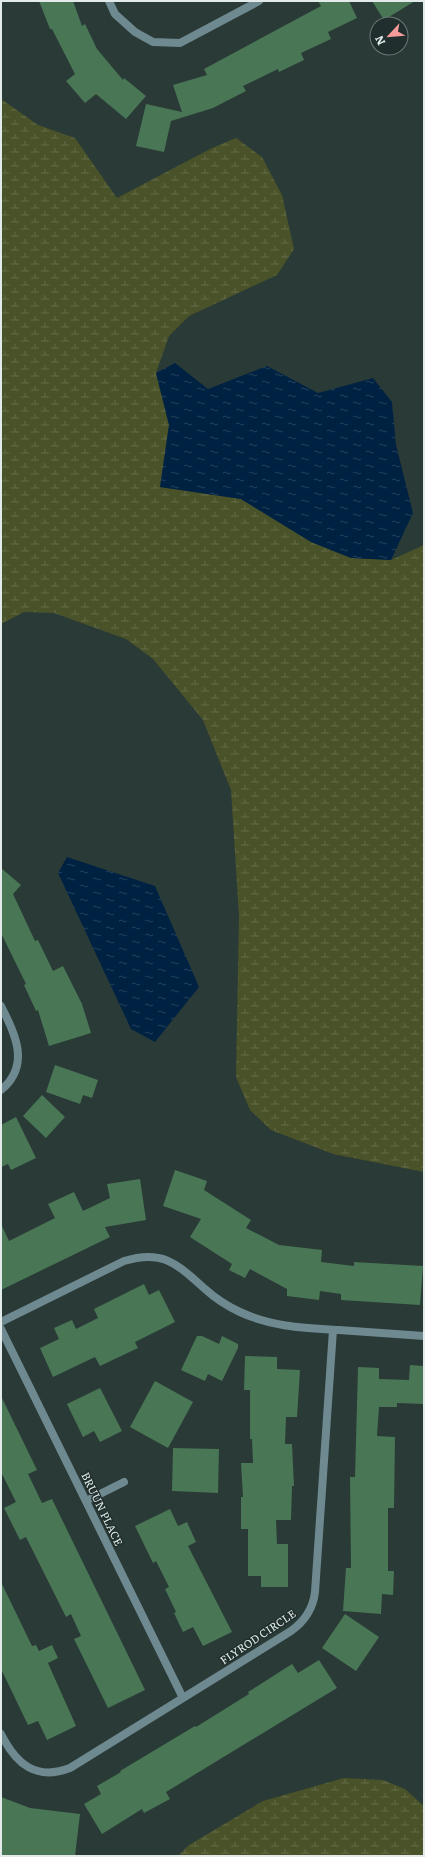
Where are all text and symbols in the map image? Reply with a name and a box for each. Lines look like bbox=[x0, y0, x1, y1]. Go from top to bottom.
north arrow bbox=[369, 16, 409, 56]
text: N bbox=[370, 33, 388, 48]
street label: BRUUN PLACE bbox=[78, 1469, 128, 1548]
street label: FLYROD CIRCLE bbox=[216, 1605, 299, 1668]

